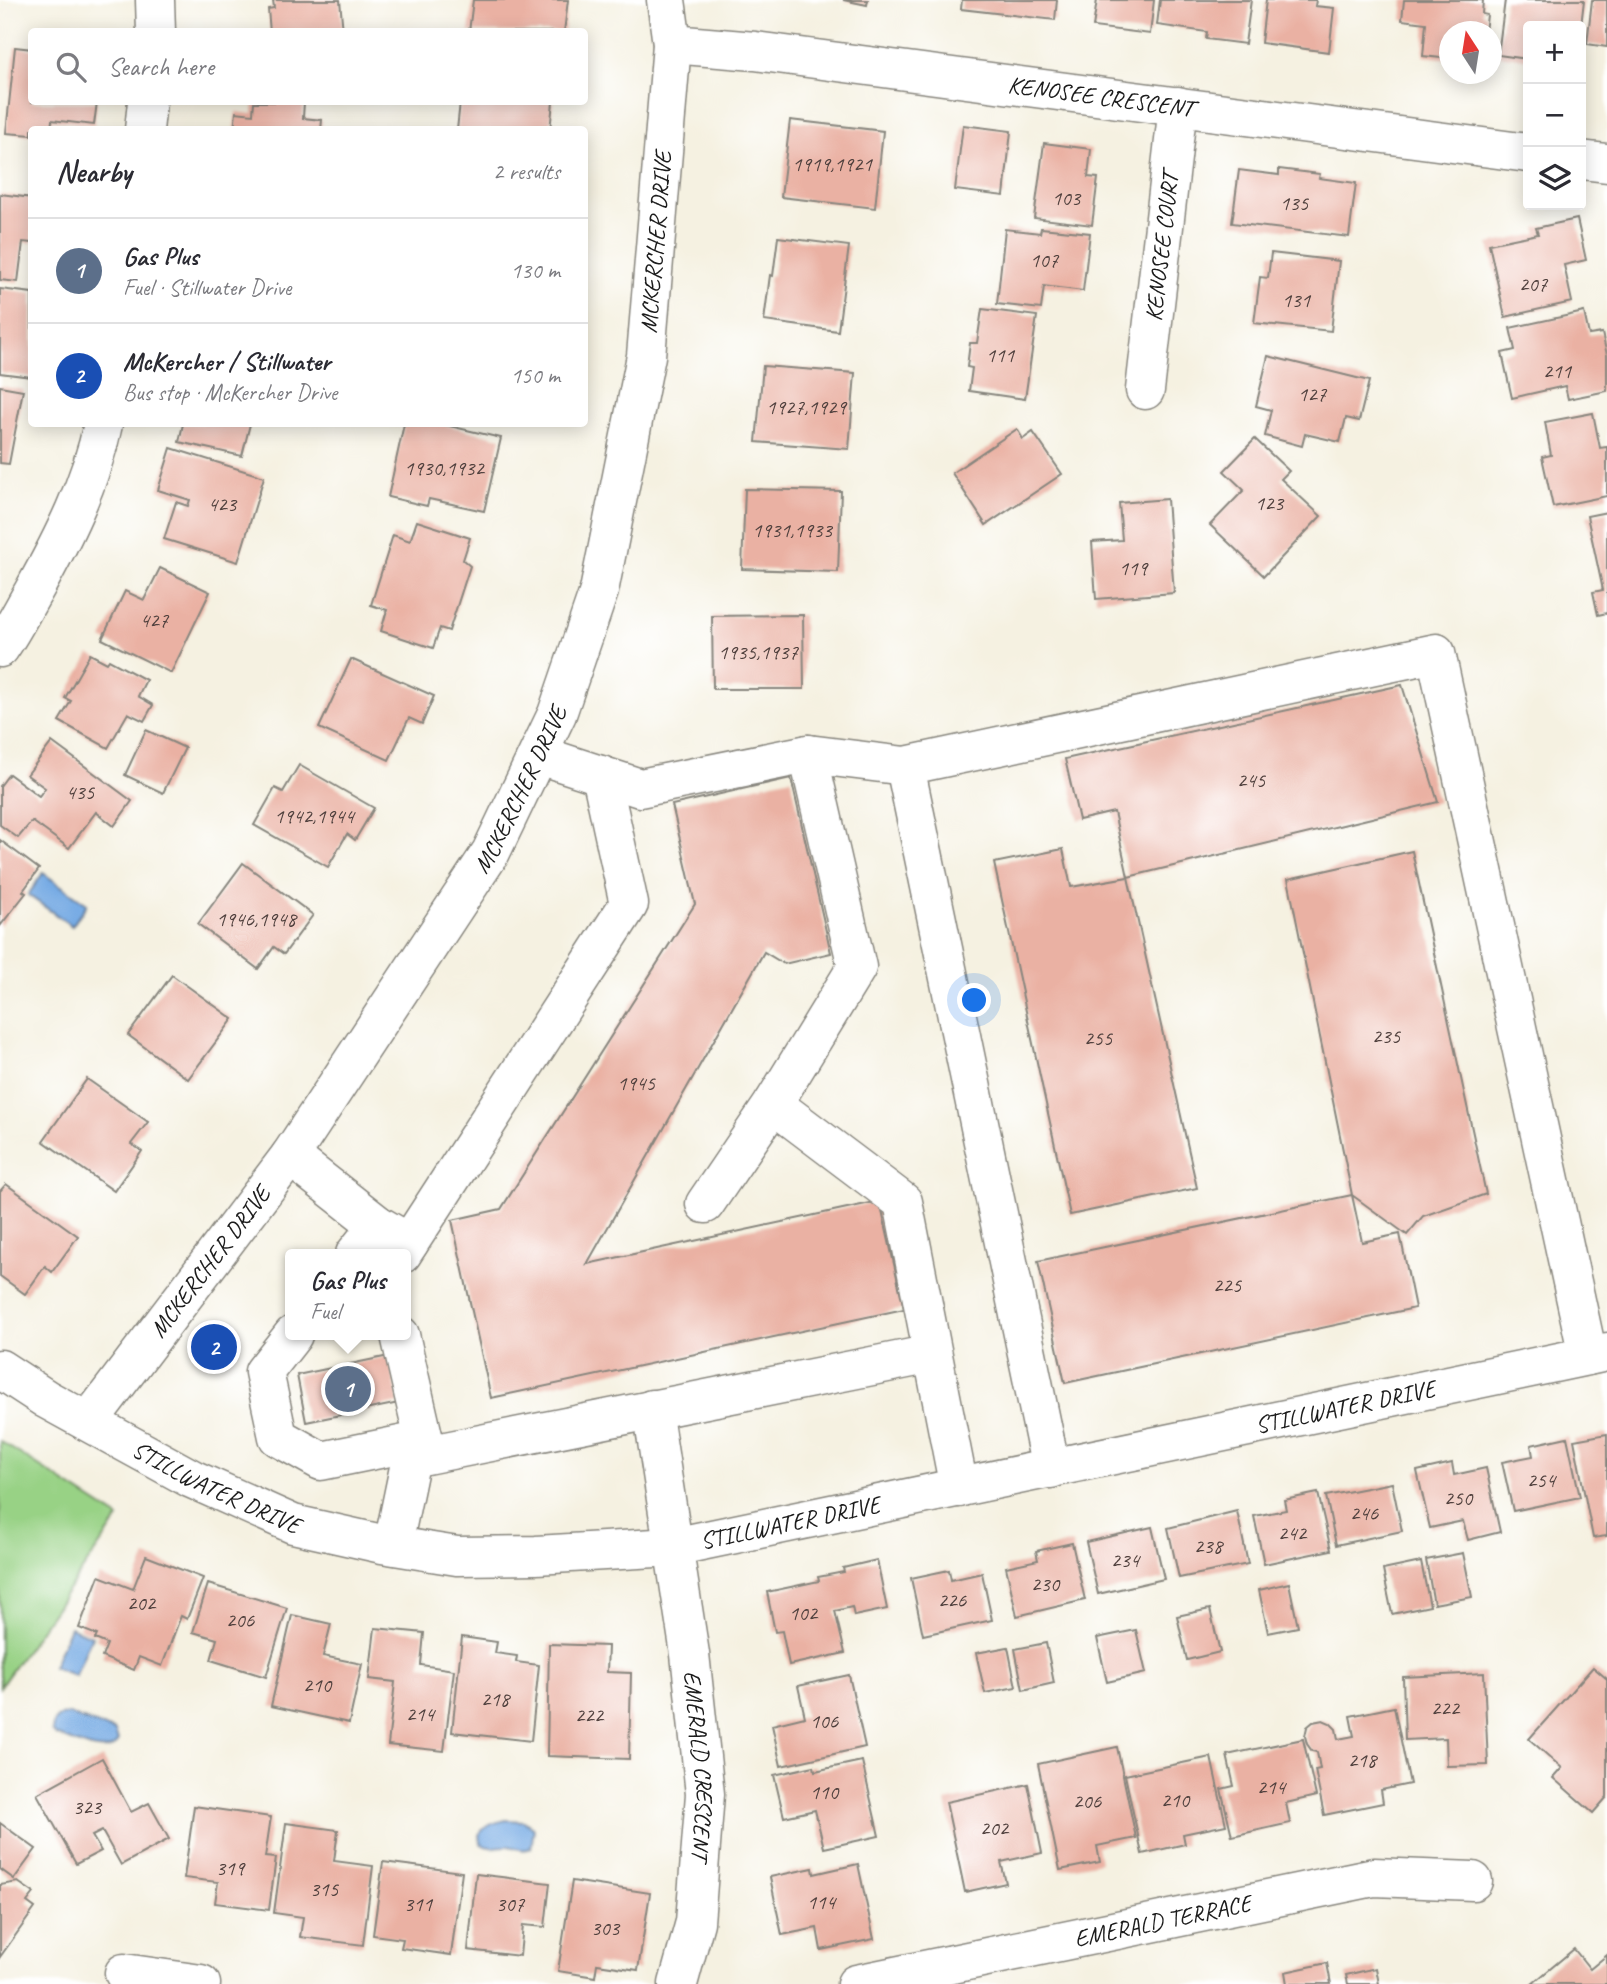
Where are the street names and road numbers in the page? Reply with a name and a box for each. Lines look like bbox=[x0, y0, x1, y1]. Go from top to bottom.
street label: KENOSEE CRESCENT bbox=[1006, 70, 1201, 124]
street label: MCKERCHER DRIVE bbox=[633, 147, 678, 334]
street label: KENOSEE COURT bbox=[1138, 165, 1186, 323]
street label: MCKERCHER DRIVE bbox=[466, 699, 575, 879]
street label: MCKERCHER DRIVE bbox=[143, 1177, 279, 1343]
street label: STILLWATER DRIVE bbox=[1253, 1373, 1440, 1440]
street label: STILLWATER DRIVE bbox=[127, 1434, 308, 1541]
street label: STILLWATER DRIVE bbox=[698, 1489, 885, 1556]
street label: EMERALD CRESCENT bbox=[677, 1669, 720, 1866]
street label: EMERALD TERRACE bbox=[1072, 1887, 1256, 1954]

